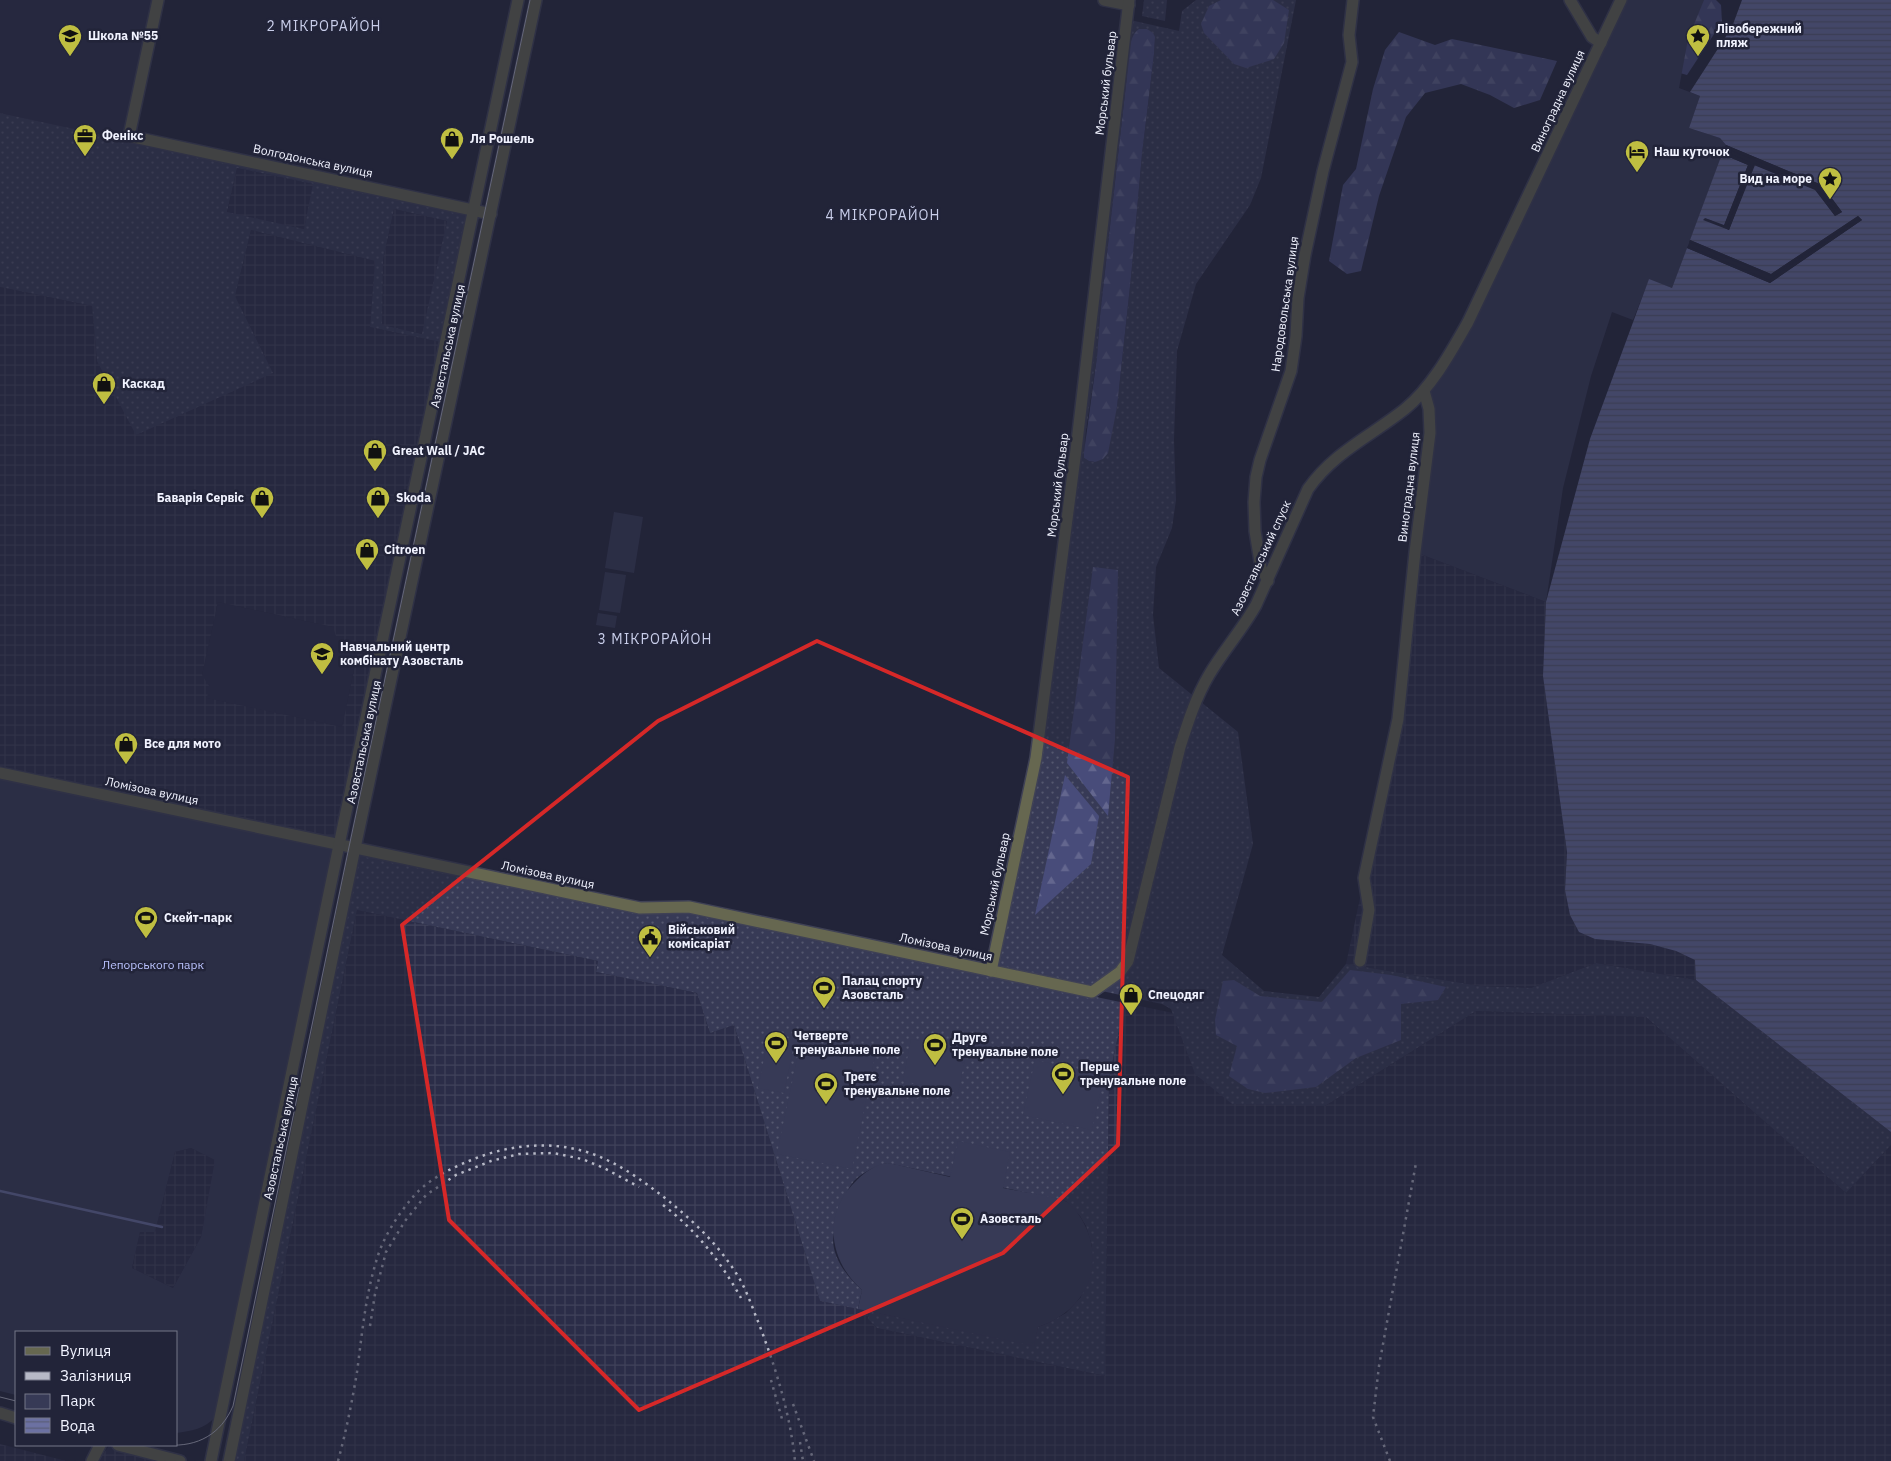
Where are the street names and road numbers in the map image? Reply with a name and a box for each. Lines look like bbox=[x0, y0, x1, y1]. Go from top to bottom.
street label: Морський бульвар bbox=[1092, 30, 1119, 136]
street label: Виноградна вулиця bbox=[1527, 47, 1588, 154]
street label: Волгодонська вулиця bbox=[252, 141, 374, 181]
street label: Народовольська вулиця bbox=[1268, 235, 1301, 373]
street label: Азовстальська вулиця bbox=[427, 283, 468, 409]
street label: Виноградна вулиця bbox=[1394, 431, 1423, 543]
street label: Морський бульвар bbox=[1044, 432, 1071, 538]
street label: Азовстальський спуск bbox=[1227, 497, 1294, 618]
street label: Азовстальська вулиця bbox=[343, 679, 384, 805]
street label: Ломізова вулиця bbox=[104, 773, 200, 808]
street label: Морський бульвар bbox=[976, 831, 1013, 937]
street label: Ломізова вулиця bbox=[500, 857, 596, 892]
street label: Ломізова вулиця bbox=[898, 929, 994, 964]
street label: Азовстальська вулиця bbox=[260, 1075, 301, 1201]

